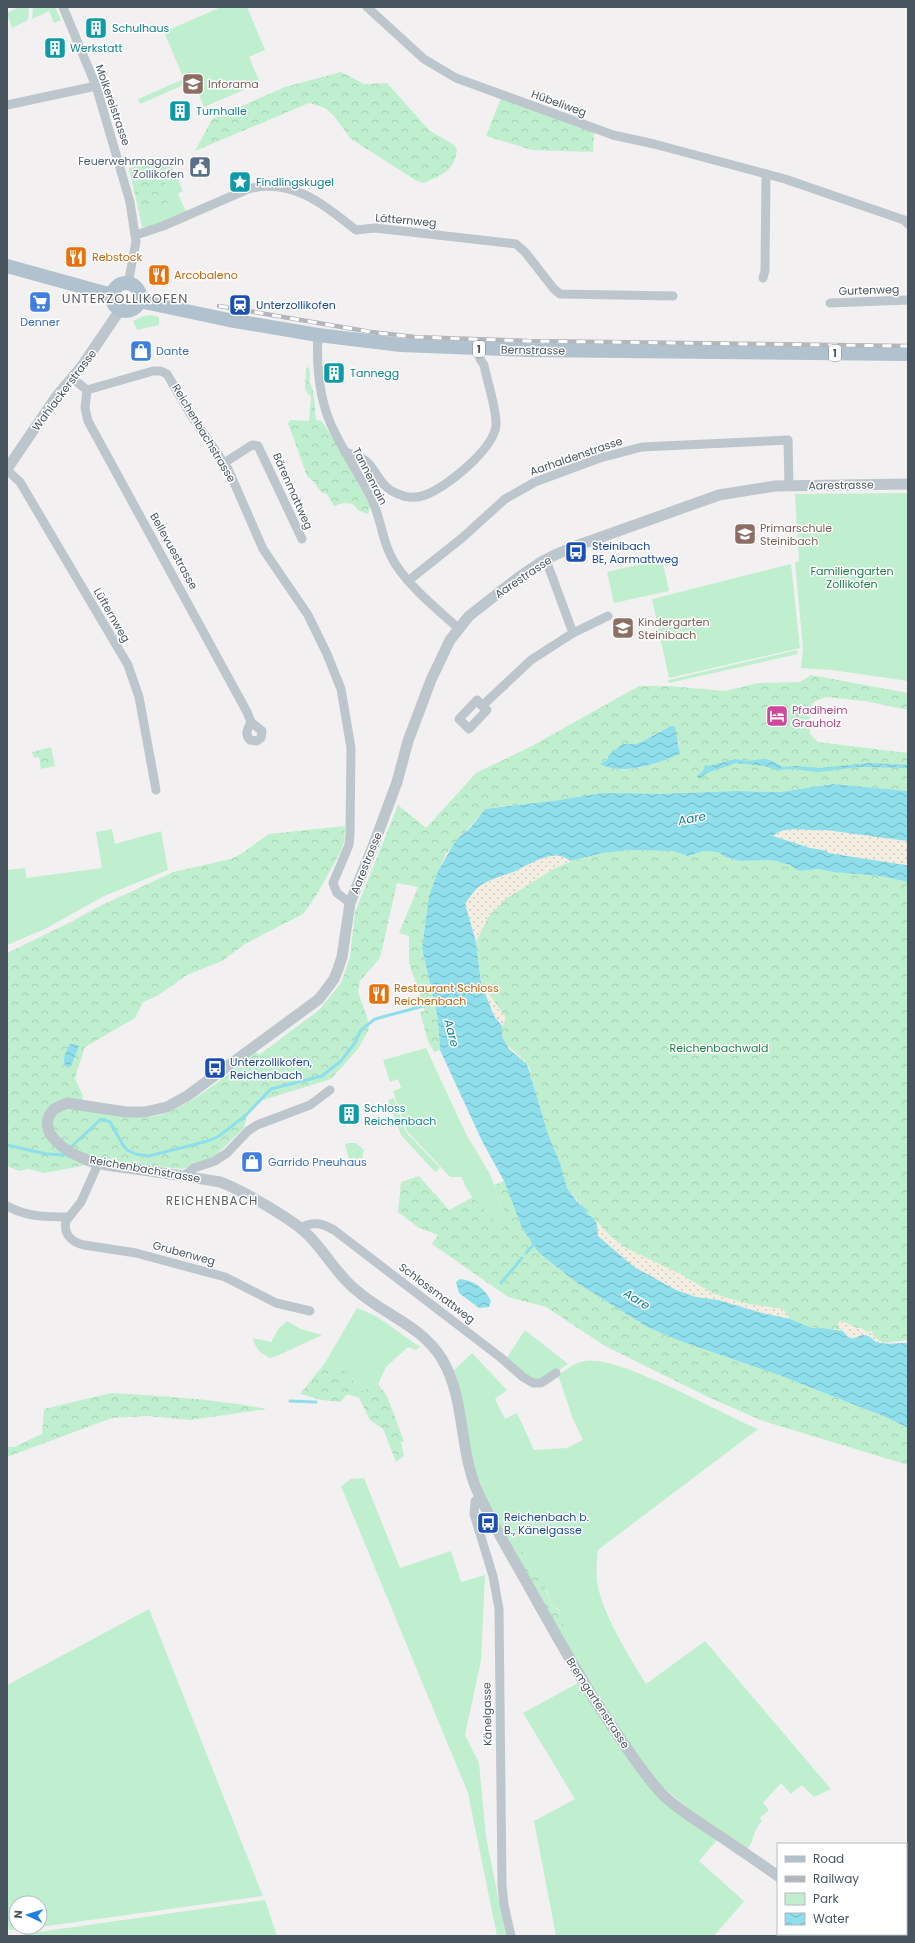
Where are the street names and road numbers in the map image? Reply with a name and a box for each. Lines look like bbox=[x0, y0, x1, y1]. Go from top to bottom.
street label: Molkereistrasse bbox=[92, 62, 134, 148]
street label: Hübeliweg bbox=[529, 86, 589, 120]
street label: Lätternweg bbox=[375, 209, 437, 231]
street label: Gurtenweg bbox=[838, 281, 900, 299]
road number: 1 bbox=[473, 341, 485, 357]
street label: Bernstrasse bbox=[501, 341, 565, 359]
road number: 1 bbox=[829, 345, 841, 361]
street label: Wahlackerstrasse bbox=[28, 346, 100, 434]
street label: Reichenbachstrasse bbox=[168, 381, 240, 485]
street label: Aarhaldenstrasse bbox=[528, 433, 625, 479]
street label: Tannenrain bbox=[349, 444, 391, 508]
street label: Bärenmattweg bbox=[269, 450, 317, 532]
street label: Aarestrasse bbox=[808, 476, 874, 494]
street label: Bellevuestrasse bbox=[146, 510, 202, 592]
street label: Aarestrasse bbox=[491, 552, 555, 602]
street label: Lüfternweg bbox=[90, 585, 134, 645]
street label: Aarestrasse bbox=[346, 830, 386, 896]
street label: Reichenbachstrasse bbox=[88, 1151, 202, 1187]
street label: Grubenweg bbox=[151, 1237, 217, 1269]
street label: Schlossmattweg bbox=[396, 1259, 478, 1327]
street label: Bremgartenstrasse bbox=[563, 1654, 634, 1752]
street label: Känelgasse bbox=[478, 1682, 496, 1746]

